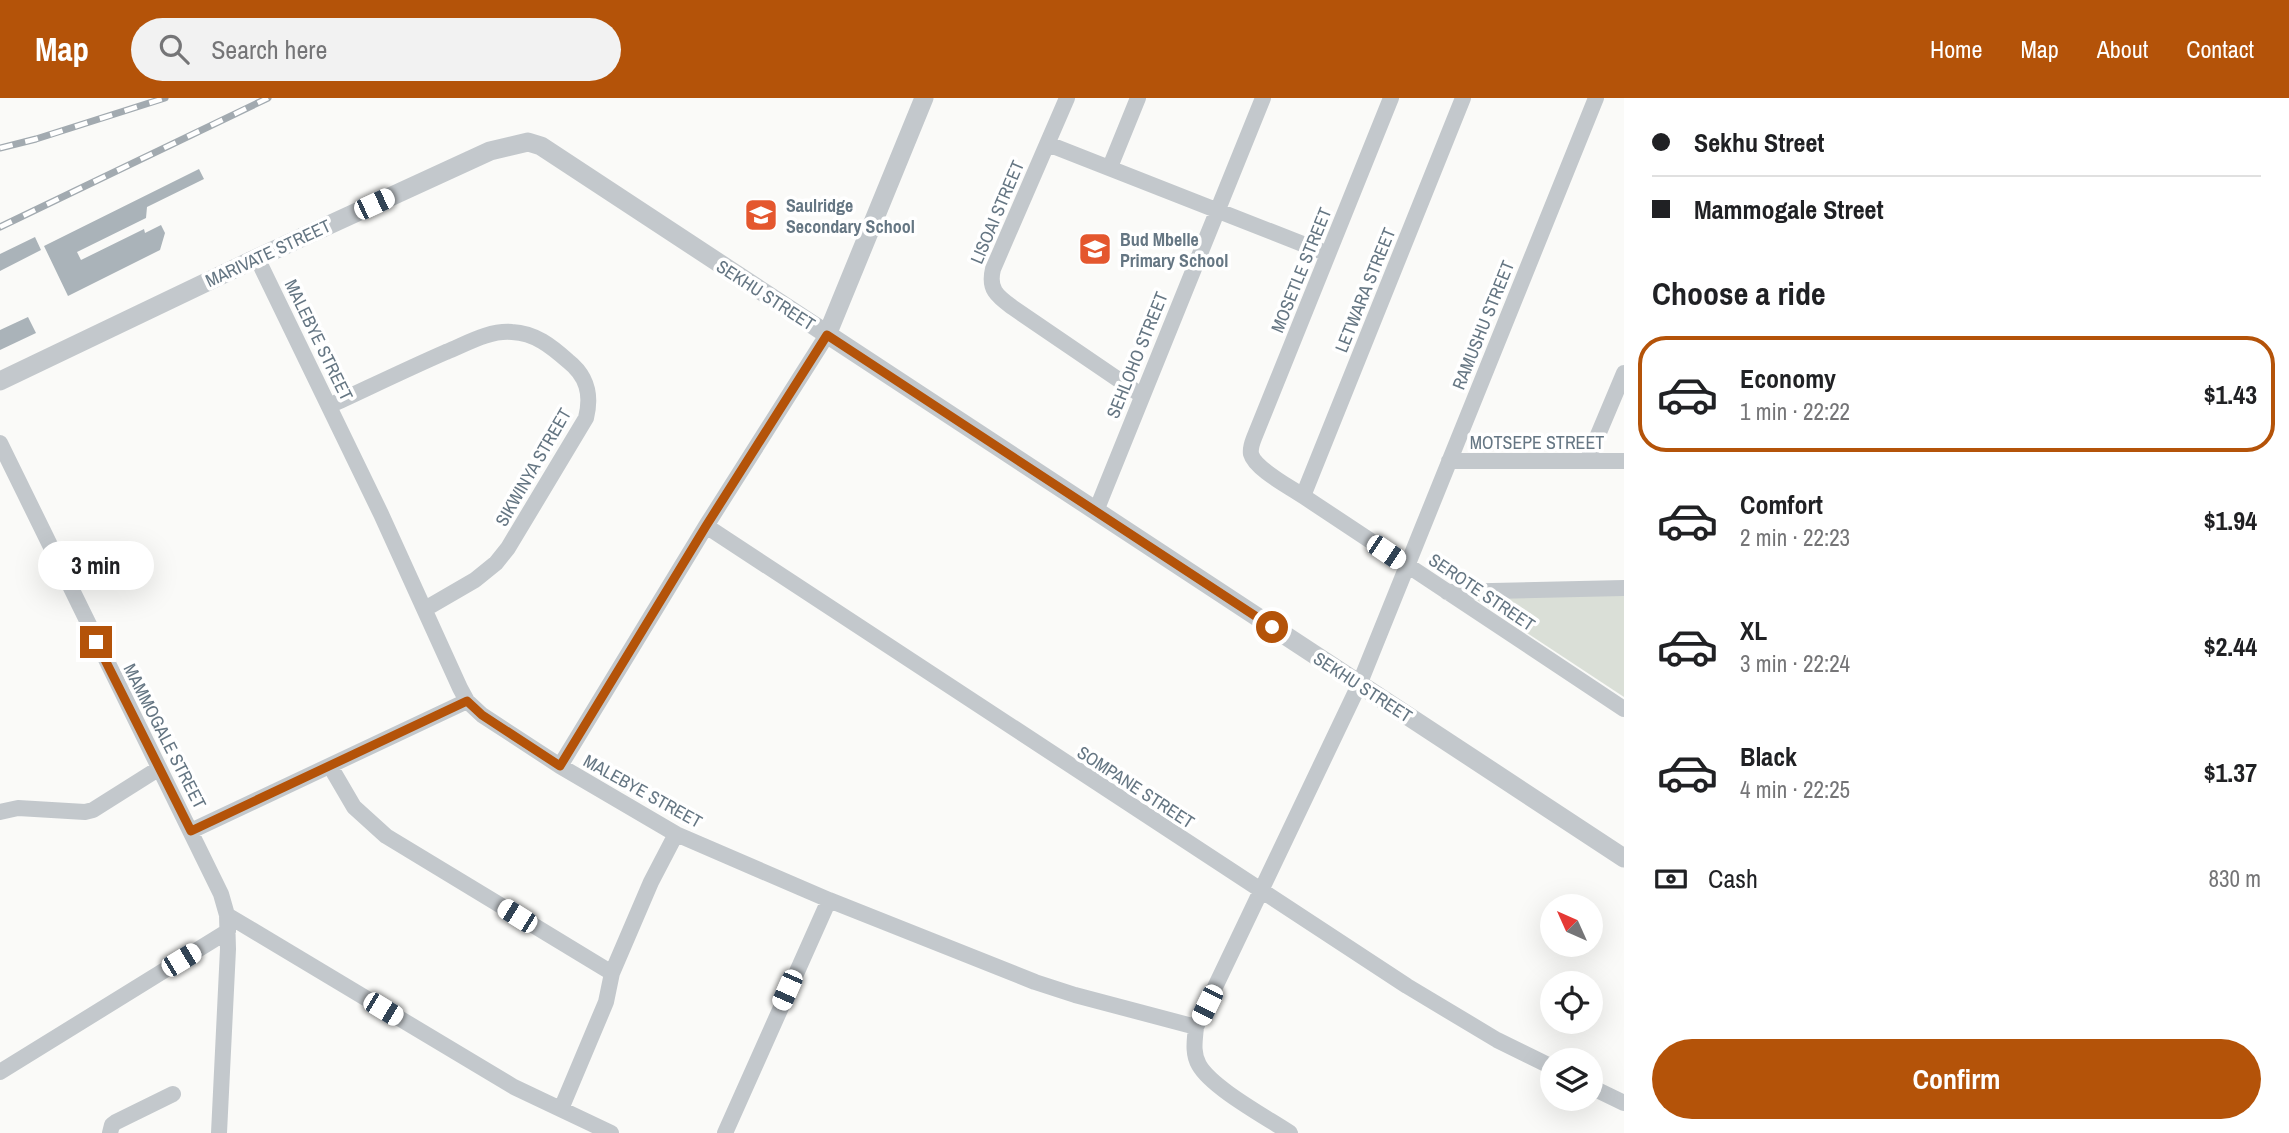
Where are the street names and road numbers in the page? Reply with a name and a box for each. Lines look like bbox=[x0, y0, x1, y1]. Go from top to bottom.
street label: LISOAI STREET bbox=[964, 157, 1030, 267]
street label: MOSETLE STREET bbox=[1265, 204, 1337, 336]
street label: MARIVATE STREET bbox=[201, 213, 335, 293]
street label: LETWARA STREET bbox=[1329, 224, 1401, 356]
street label: SEKHU STREET bbox=[712, 254, 820, 336]
street label: RAMUSHU STREET bbox=[1446, 257, 1520, 393]
street label: MALEBYE STREET bbox=[279, 275, 359, 405]
street label: SEHLOHO STREET bbox=[1100, 288, 1174, 422]
street label: SIKWINYA STREET bbox=[489, 403, 577, 531]
street label: MOTSEPE STREET bbox=[1470, 430, 1604, 455]
street label: SEROTE STREET bbox=[1424, 547, 1540, 637]
street label: SEKHU STREET bbox=[1309, 646, 1417, 728]
street label: MAMMOGALE STREET bbox=[118, 659, 212, 813]
street label: SOMPANE STREET bbox=[1073, 740, 1199, 834]
street label: MALEBYE STREET bbox=[579, 748, 707, 834]

